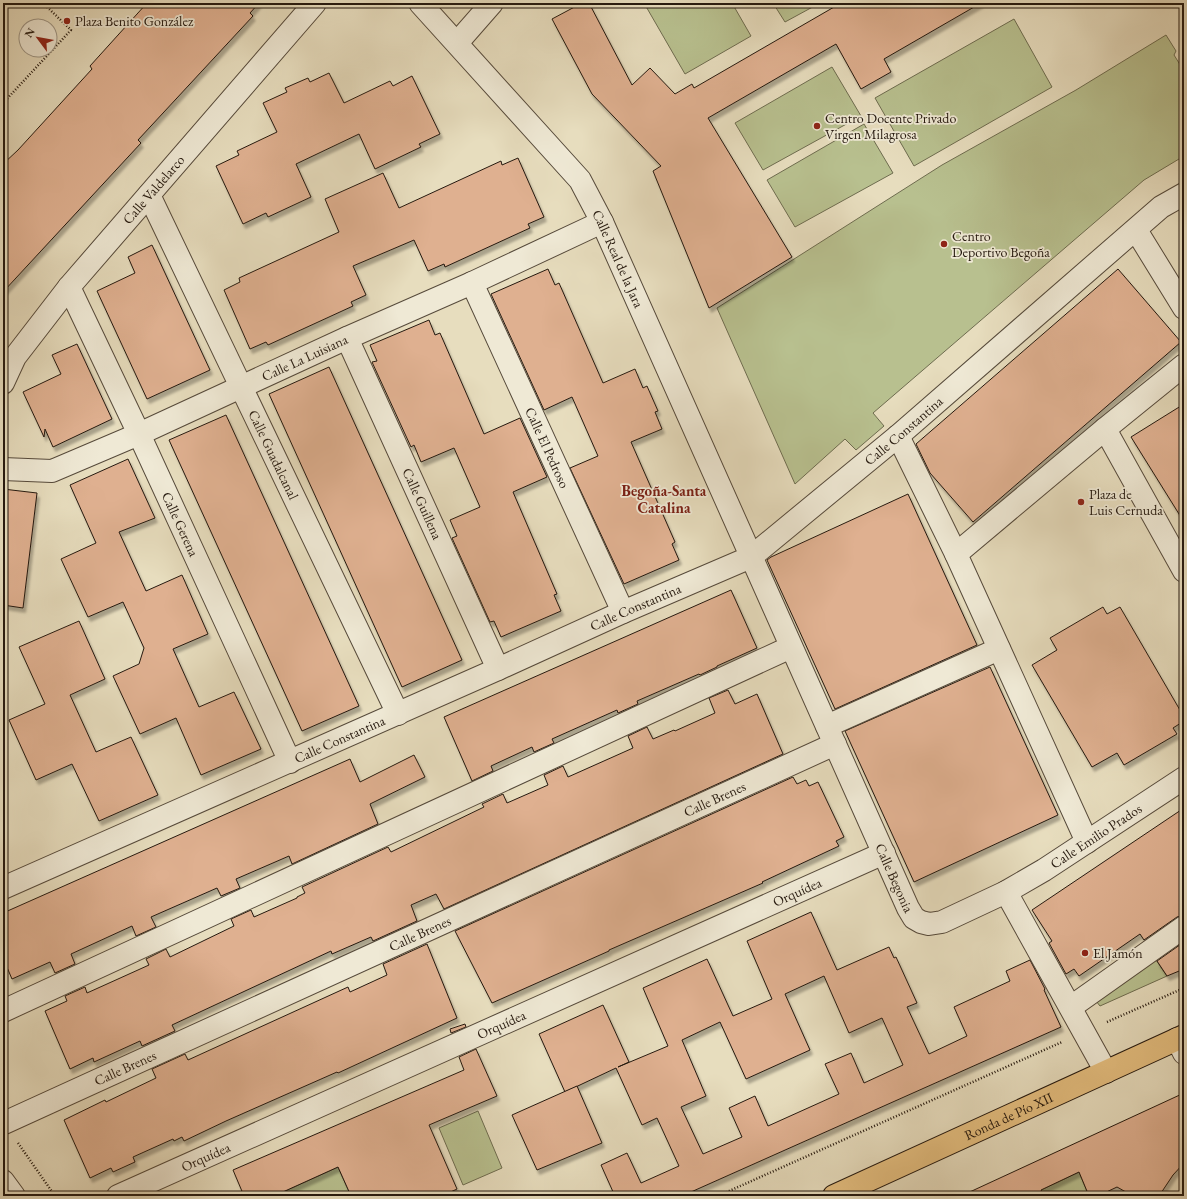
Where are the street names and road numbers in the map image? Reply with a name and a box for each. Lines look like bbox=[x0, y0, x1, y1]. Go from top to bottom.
street label: Calle Valdelarco bbox=[118, 151, 188, 228]
street label: Calle Real de la Jara bbox=[588, 206, 648, 311]
street label: Calle La Luisiana bbox=[259, 330, 351, 385]
street label: Calle Constantina bbox=[860, 392, 947, 469]
street label: Calle El Pedroso bbox=[521, 404, 574, 491]
street label: Calle Guadalcanal bbox=[244, 407, 303, 503]
street label: Calle Guillena bbox=[398, 465, 447, 543]
street label: Calle Gerena bbox=[158, 489, 203, 560]
street label: Calle Constantina bbox=[587, 579, 684, 635]
street label: Calle Constantina bbox=[291, 711, 388, 767]
street label: Calle Brenes bbox=[681, 777, 749, 821]
street label: Calle Emilio Prados bbox=[1047, 799, 1146, 873]
street label: Calle Begonia bbox=[871, 840, 918, 916]
street label: Orquídea bbox=[770, 873, 825, 911]
street label: Calle Brenes bbox=[386, 911, 454, 955]
street label: Orquídea bbox=[474, 1005, 529, 1043]
street label: Calle Brenes bbox=[91, 1046, 159, 1090]
street label: Ronda de Pío XII bbox=[961, 1088, 1056, 1144]
street label: Orquídea bbox=[178, 1138, 233, 1176]

